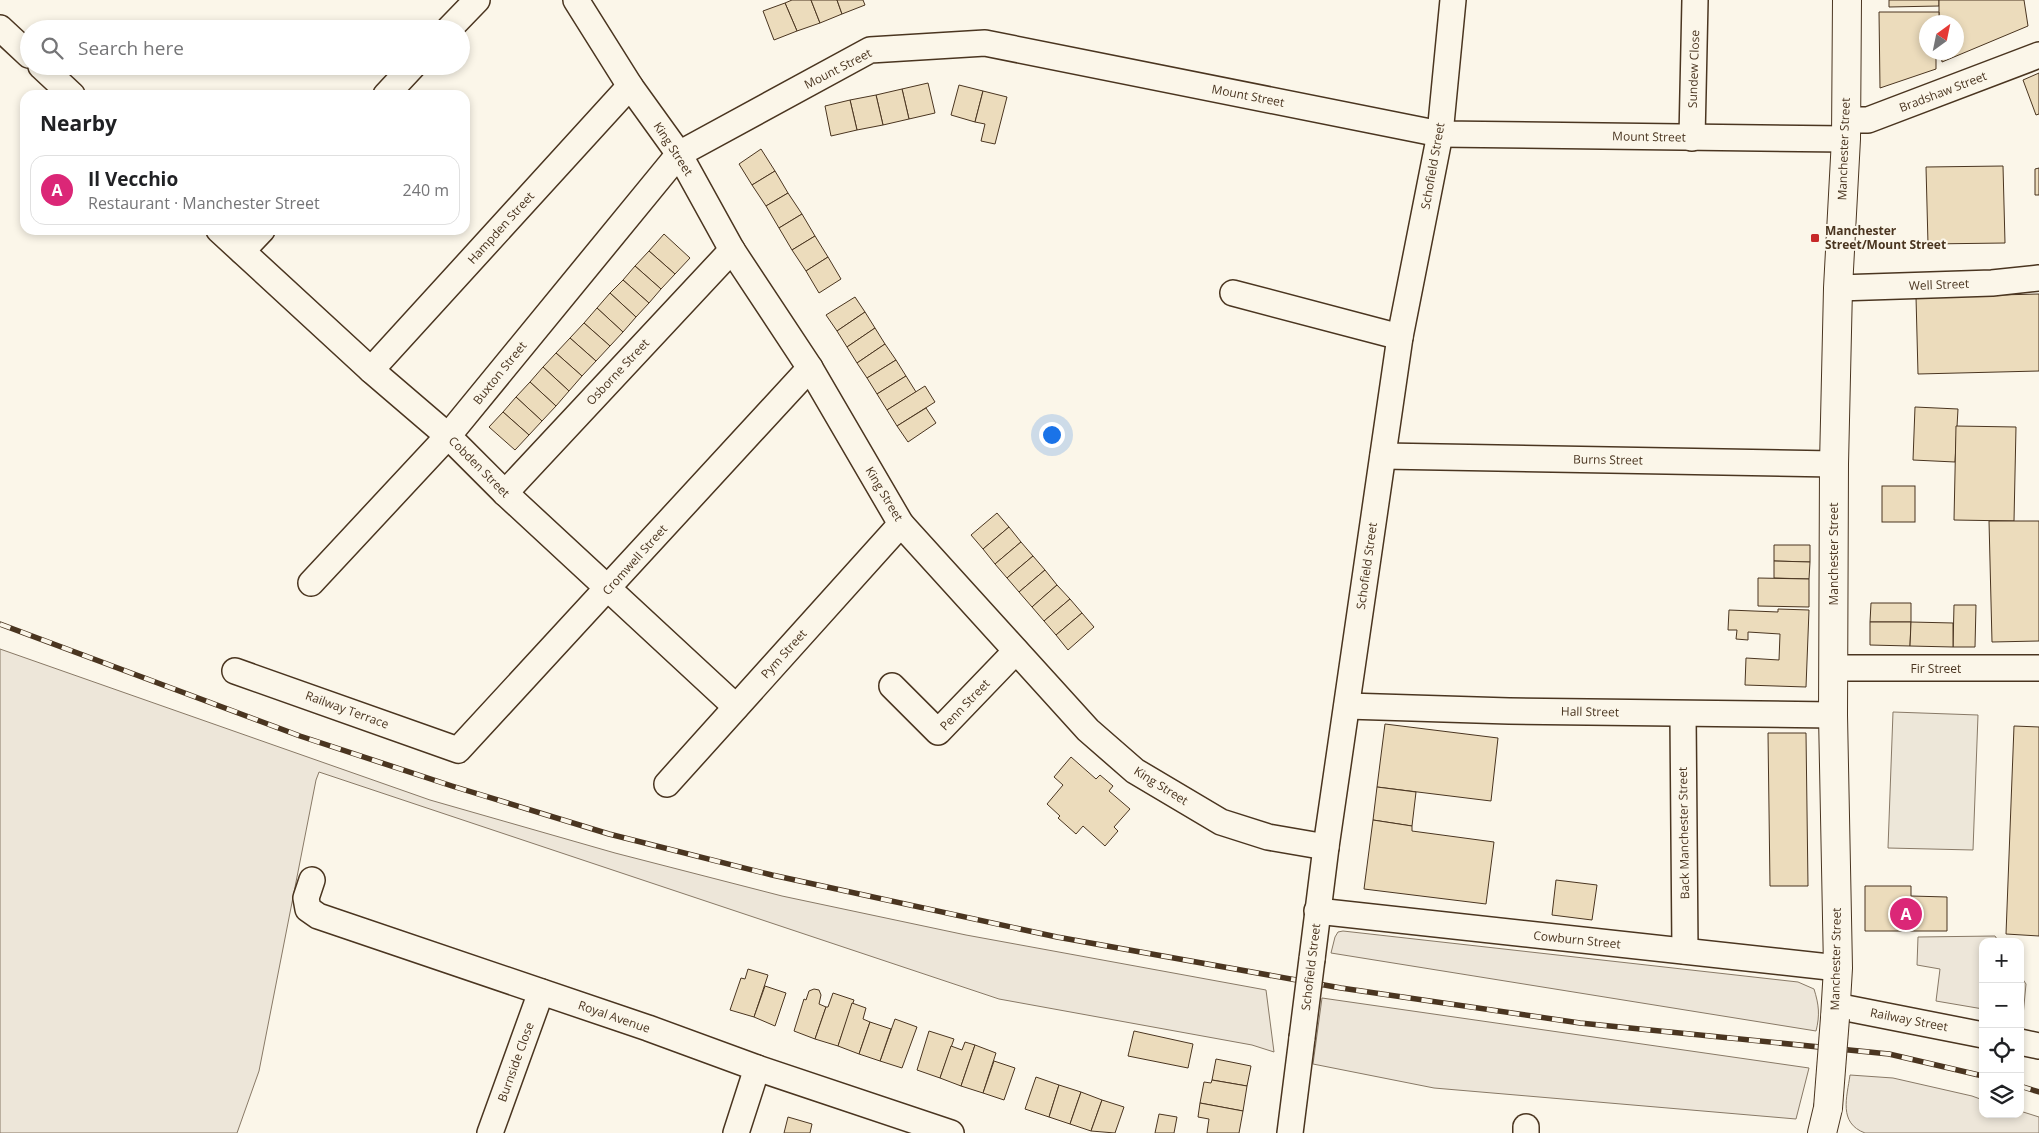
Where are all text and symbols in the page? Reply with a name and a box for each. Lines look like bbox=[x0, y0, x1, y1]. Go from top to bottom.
north arrow bbox=[1919, 15, 1964, 60]
search box bbox=[20, 20, 470, 75]
street label: Sundew Close bbox=[1684, 29, 1703, 108]
icon: search bbox=[38, 34, 66, 62]
text: Search here bbox=[78, 35, 184, 61]
street label: Mount Street bbox=[801, 44, 874, 93]
street label: Bradshaw Street bbox=[1897, 67, 1989, 116]
street label: Mount Street bbox=[1210, 80, 1286, 111]
street label: Manchester Street bbox=[1833, 97, 1854, 201]
text: Nearby bbox=[40, 109, 117, 137]
street label: King Street bbox=[650, 119, 697, 179]
street label: Schofield Street bbox=[1417, 121, 1448, 211]
street label: Mount Street bbox=[1612, 127, 1686, 146]
text: Il Vecchio bbox=[88, 166, 178, 192]
text: A bbox=[51, 179, 63, 201]
text: 240 m bbox=[403, 179, 449, 201]
street label: Hampden Street bbox=[464, 188, 538, 268]
text: Restaurant · Manchester Street bbox=[88, 192, 320, 214]
place label: Manchester Street/Mount Street bbox=[1825, 222, 1946, 253]
marker: Manchester Street/Mount Street bbox=[1809, 232, 1821, 244]
street label: Well Street bbox=[1908, 275, 1970, 294]
street label: Osborne Street bbox=[582, 335, 653, 409]
street label: Buxton Street bbox=[469, 337, 530, 408]
your location bbox=[1039, 422, 1065, 448]
street label: Cobden Street bbox=[445, 432, 514, 501]
street label: Burns Street bbox=[1573, 450, 1643, 469]
street label: King Street bbox=[861, 463, 907, 524]
street label: Manchester Street bbox=[1825, 503, 1842, 605]
street label: Cromwell Street bbox=[598, 521, 671, 599]
street label: Schofield Street bbox=[1352, 521, 1381, 611]
street label: Pym Street bbox=[757, 625, 810, 682]
street label: Fir Street bbox=[1911, 660, 1961, 677]
street label: Penn Street bbox=[936, 675, 993, 734]
street label: Railway Terrace bbox=[303, 687, 391, 733]
street label: Hall Street bbox=[1561, 702, 1619, 721]
street label: King Street bbox=[1131, 762, 1192, 809]
street label: Back Manchester Street bbox=[1674, 767, 1693, 899]
pin: A bbox=[1890, 895, 1922, 933]
street label: Manchester Street bbox=[1826, 907, 1845, 1011]
street label: Schofield Street bbox=[1297, 922, 1324, 1012]
street label: Cowburn Street bbox=[1533, 926, 1622, 953]
map controls bbox=[1979, 938, 2024, 1118]
button: + bbox=[1979, 938, 2024, 983]
button: − bbox=[1979, 983, 2024, 1028]
street label: Royal Avenue bbox=[576, 996, 653, 1037]
street label: Railway Street bbox=[1869, 1004, 1949, 1035]
street label: Burnside Close bbox=[493, 1019, 538, 1104]
button: locate bbox=[1979, 1028, 2024, 1073]
button: layers bbox=[1979, 1073, 2024, 1118]

